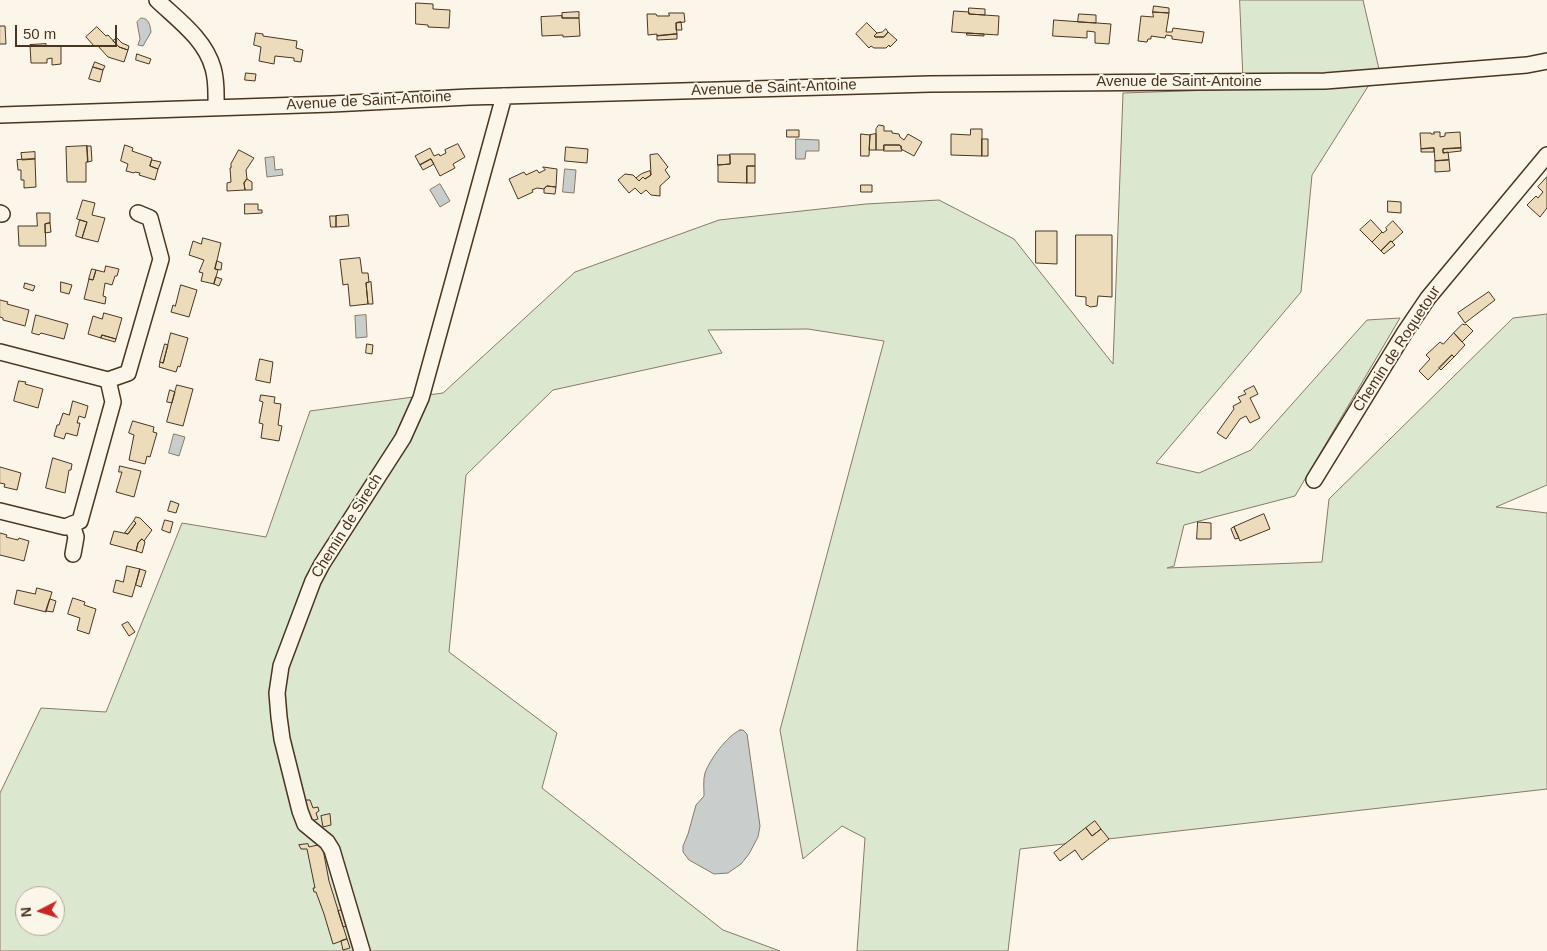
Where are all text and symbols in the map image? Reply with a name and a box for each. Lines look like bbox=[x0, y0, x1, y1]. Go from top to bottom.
scale bar bbox=[18, 15, 120, 47]
text: 50 m bbox=[23, 25, 56, 42]
street label: Avenue de Saint-Antoine bbox=[1096, 73, 1262, 91]
street label: Avenue de Saint-Antoine bbox=[691, 76, 857, 100]
street label: Avenue de Saint-Antoine bbox=[286, 88, 452, 114]
street label: Chemin de Roquetour bbox=[1349, 283, 1445, 415]
street label: Chemin de Sirech bbox=[308, 471, 386, 581]
north arrow bbox=[15, 886, 65, 936]
text: N bbox=[18, 906, 34, 918]

